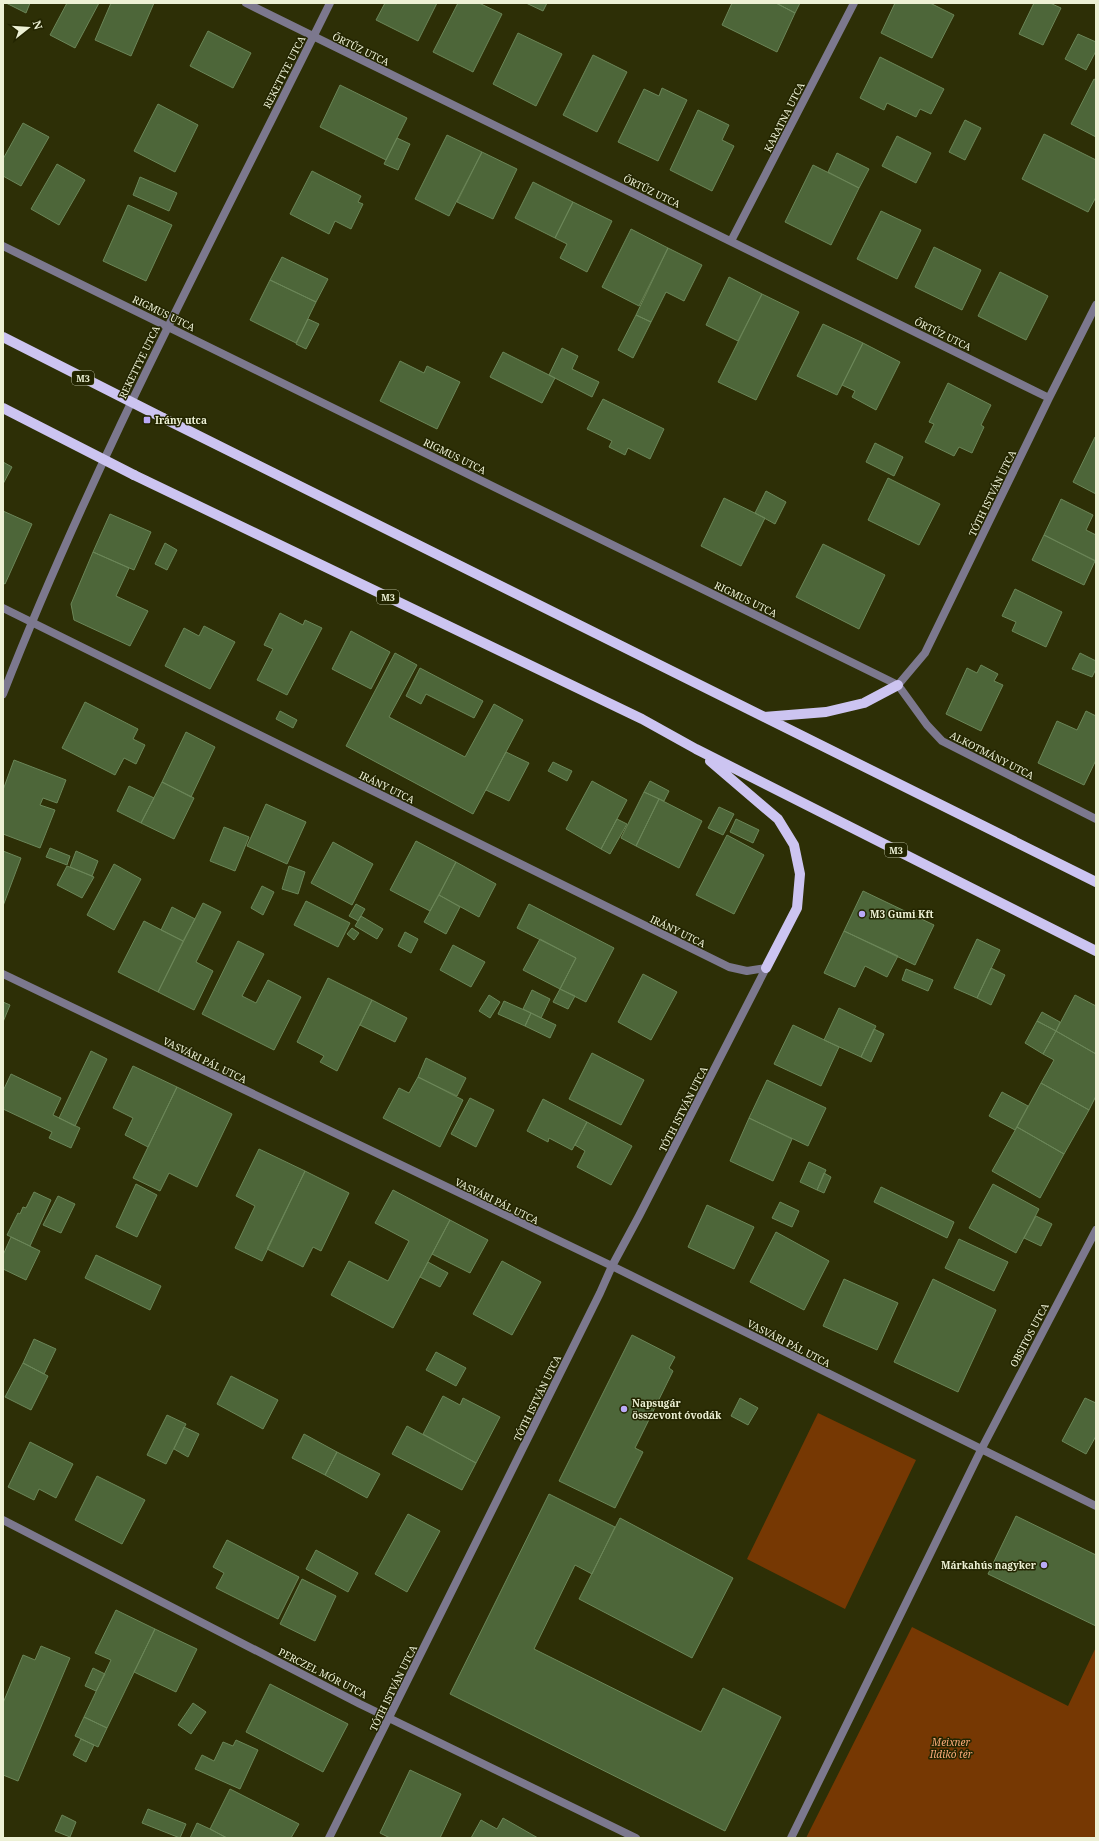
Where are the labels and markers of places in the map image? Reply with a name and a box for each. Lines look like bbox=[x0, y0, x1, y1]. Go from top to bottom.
place label: Irány utca bbox=[155, 413, 207, 427]
marker: Irány utca bbox=[142, 415, 152, 425]
place label: M3 Gumi Kft bbox=[870, 907, 934, 921]
marker: M3 Gumi Kft bbox=[857, 909, 867, 919]
place label: Napsugár összevont óvodák bbox=[632, 1396, 722, 1422]
marker: Napsugár összevont óvodák bbox=[619, 1404, 629, 1414]
place label: Márkahús nagyker bbox=[941, 1558, 1037, 1572]
marker: Márkahús nagyker bbox=[1039, 1560, 1049, 1570]

